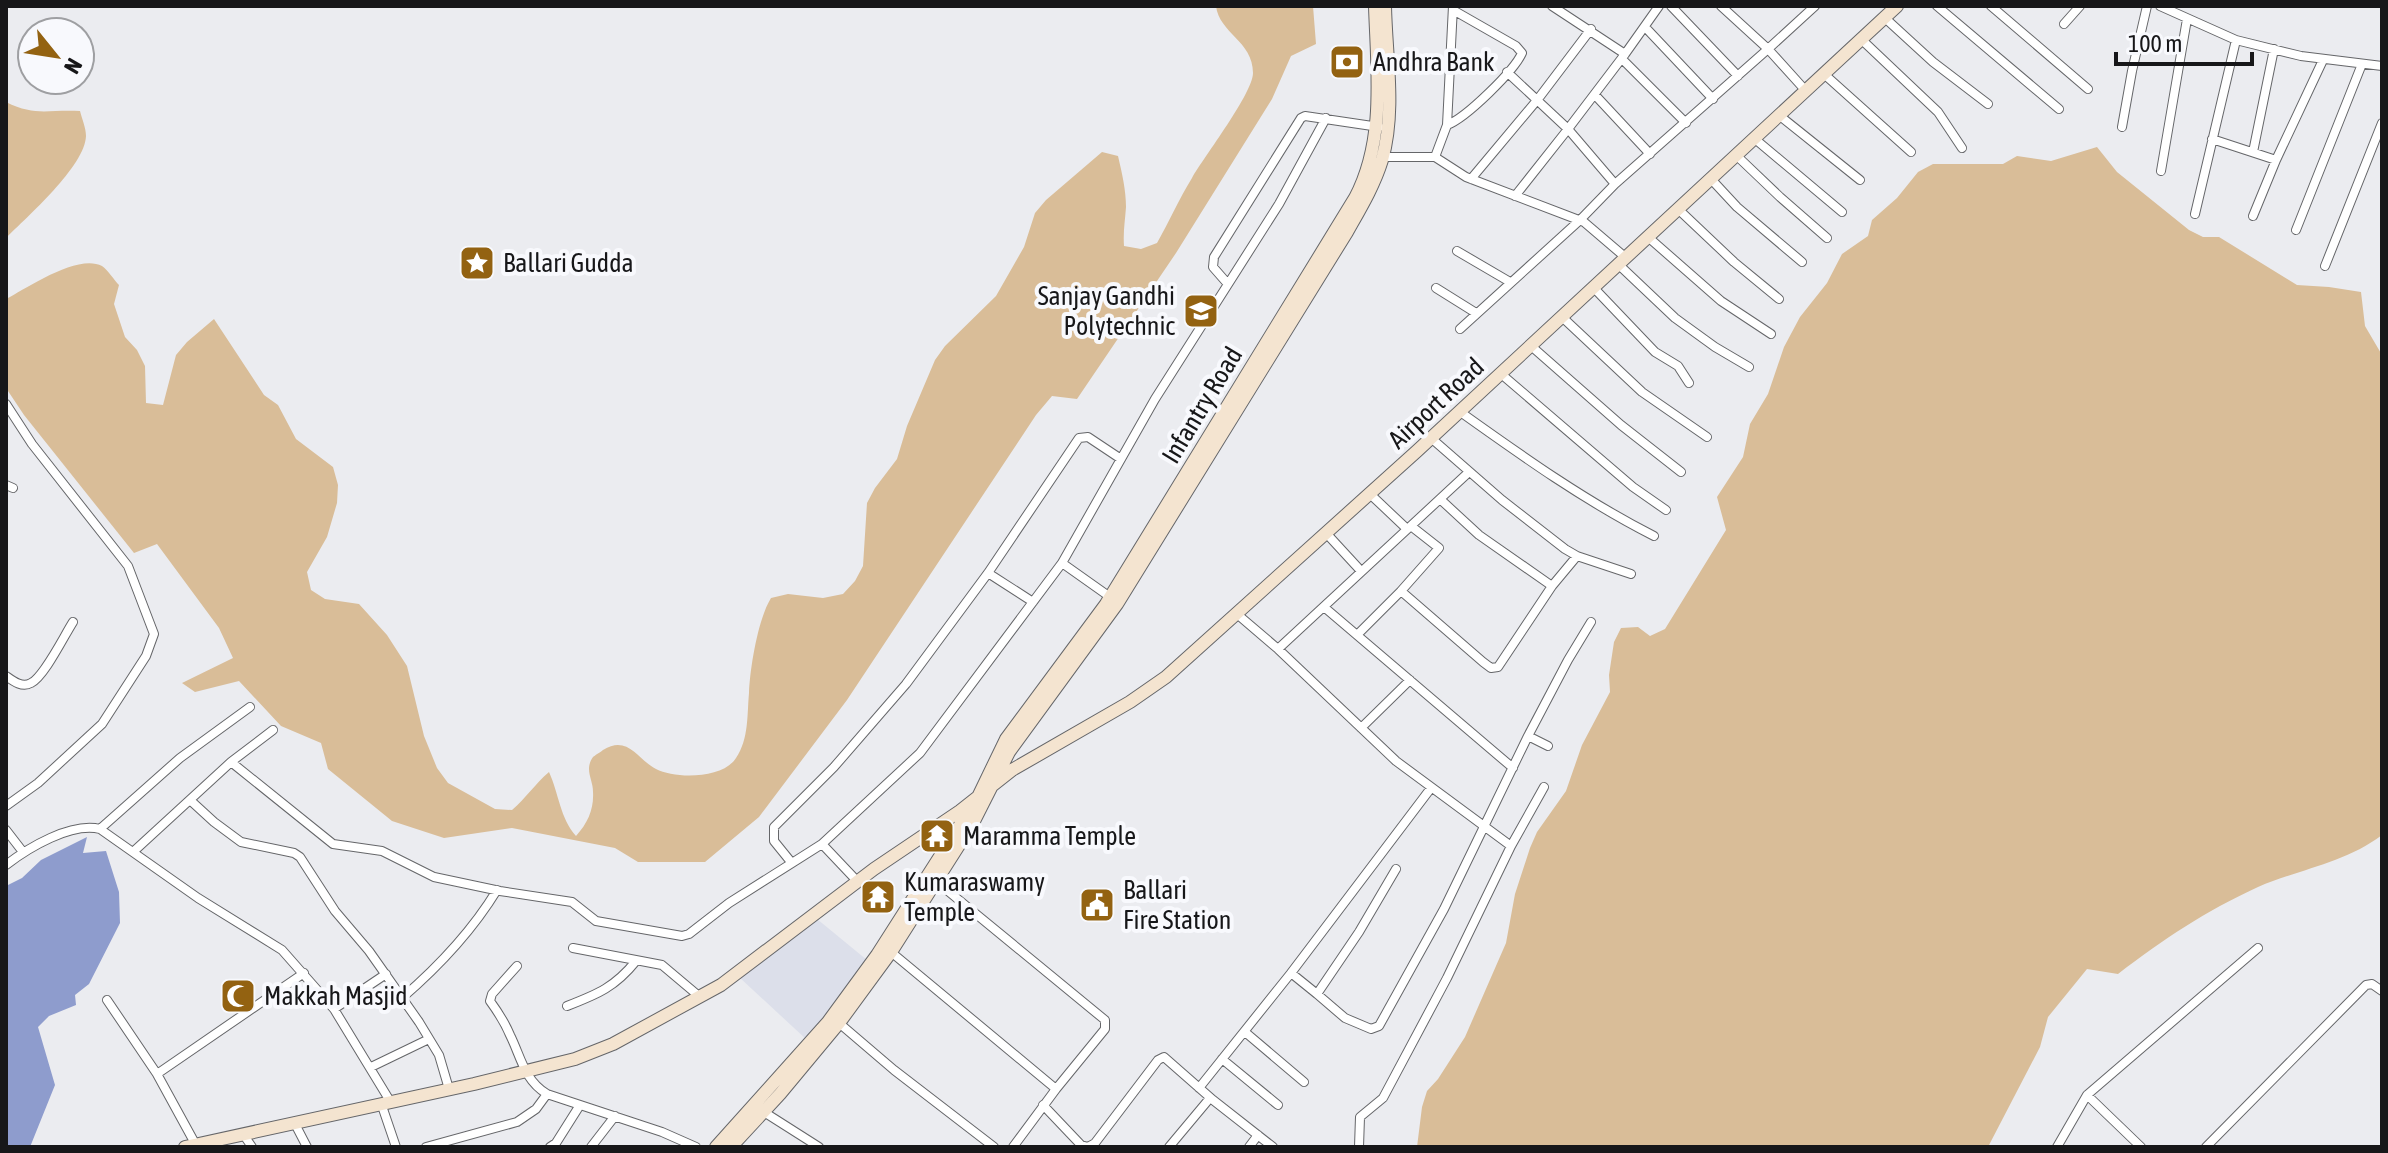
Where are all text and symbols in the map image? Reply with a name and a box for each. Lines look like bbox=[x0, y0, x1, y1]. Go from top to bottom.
north arrow bbox=[16, 16, 96, 96]
scale bar bbox=[2116, 16, 2252, 66]
text: 100 m bbox=[2128, 30, 2182, 57]
bank icon: Andhra Bank bbox=[1328, 43, 1366, 81]
place label: Andhra Bank bbox=[1373, 47, 1495, 77]
text: N bbox=[59, 54, 88, 78]
place icon: Ballari Gudda bbox=[458, 244, 496, 282]
place label: Ballari Gudda bbox=[503, 248, 634, 278]
place label: Sanjay Gandhi Polytechnic bbox=[1038, 281, 1175, 341]
school or university icon: Sanjay Gandhi Polytechnic bbox=[1182, 292, 1220, 330]
street label: Infantry Road bbox=[1156, 341, 1248, 469]
street label: Airport Road bbox=[1382, 351, 1490, 455]
temple icon: Maramma Temple bbox=[918, 817, 956, 855]
place label: Maramma Temple bbox=[963, 821, 1136, 851]
place label: Kumaraswamy Temple bbox=[904, 867, 1045, 927]
place label: Ballari Fire Station bbox=[1123, 875, 1231, 935]
temple icon: Kumaraswamy Temple bbox=[859, 878, 897, 916]
public building icon: Ballari Fire Station bbox=[1078, 886, 1116, 924]
mosque icon: Makkah Masjid bbox=[219, 977, 257, 1015]
place label: Makkah Masjid bbox=[264, 981, 408, 1011]

